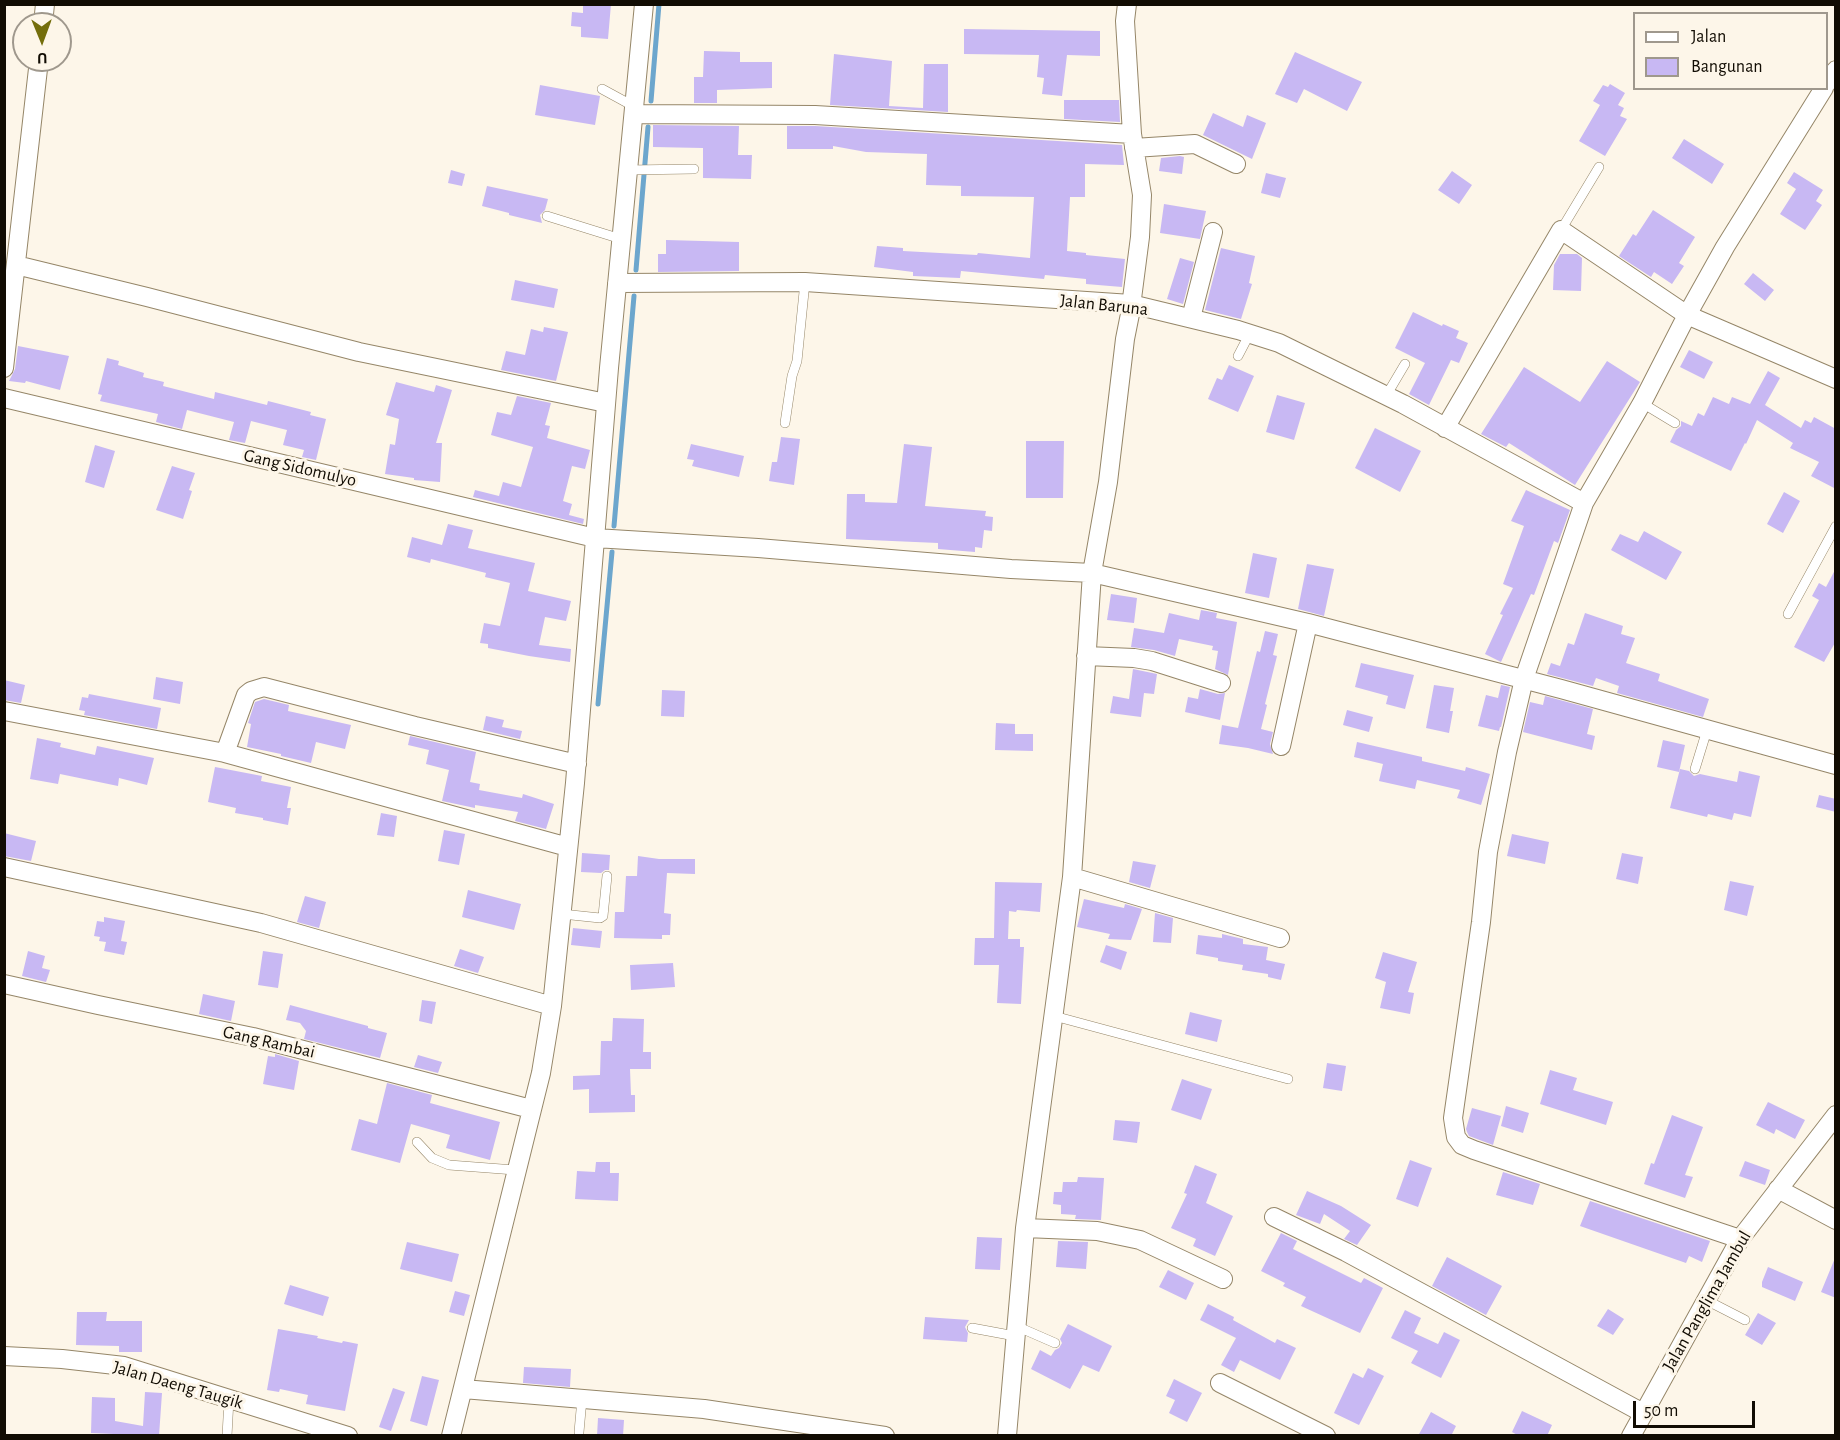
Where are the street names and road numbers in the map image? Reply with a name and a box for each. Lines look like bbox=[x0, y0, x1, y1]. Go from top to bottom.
street label: Jalan Baruna bbox=[1059, 290, 1149, 320]
street label: Gang Sidomulyo bbox=[242, 445, 358, 491]
street label: Gang Rambai bbox=[221, 1021, 317, 1063]
street label: Jalan Panglima Jambul bbox=[1658, 1227, 1756, 1375]
street label: Jalan Daeng Taugik bbox=[111, 1356, 245, 1414]

